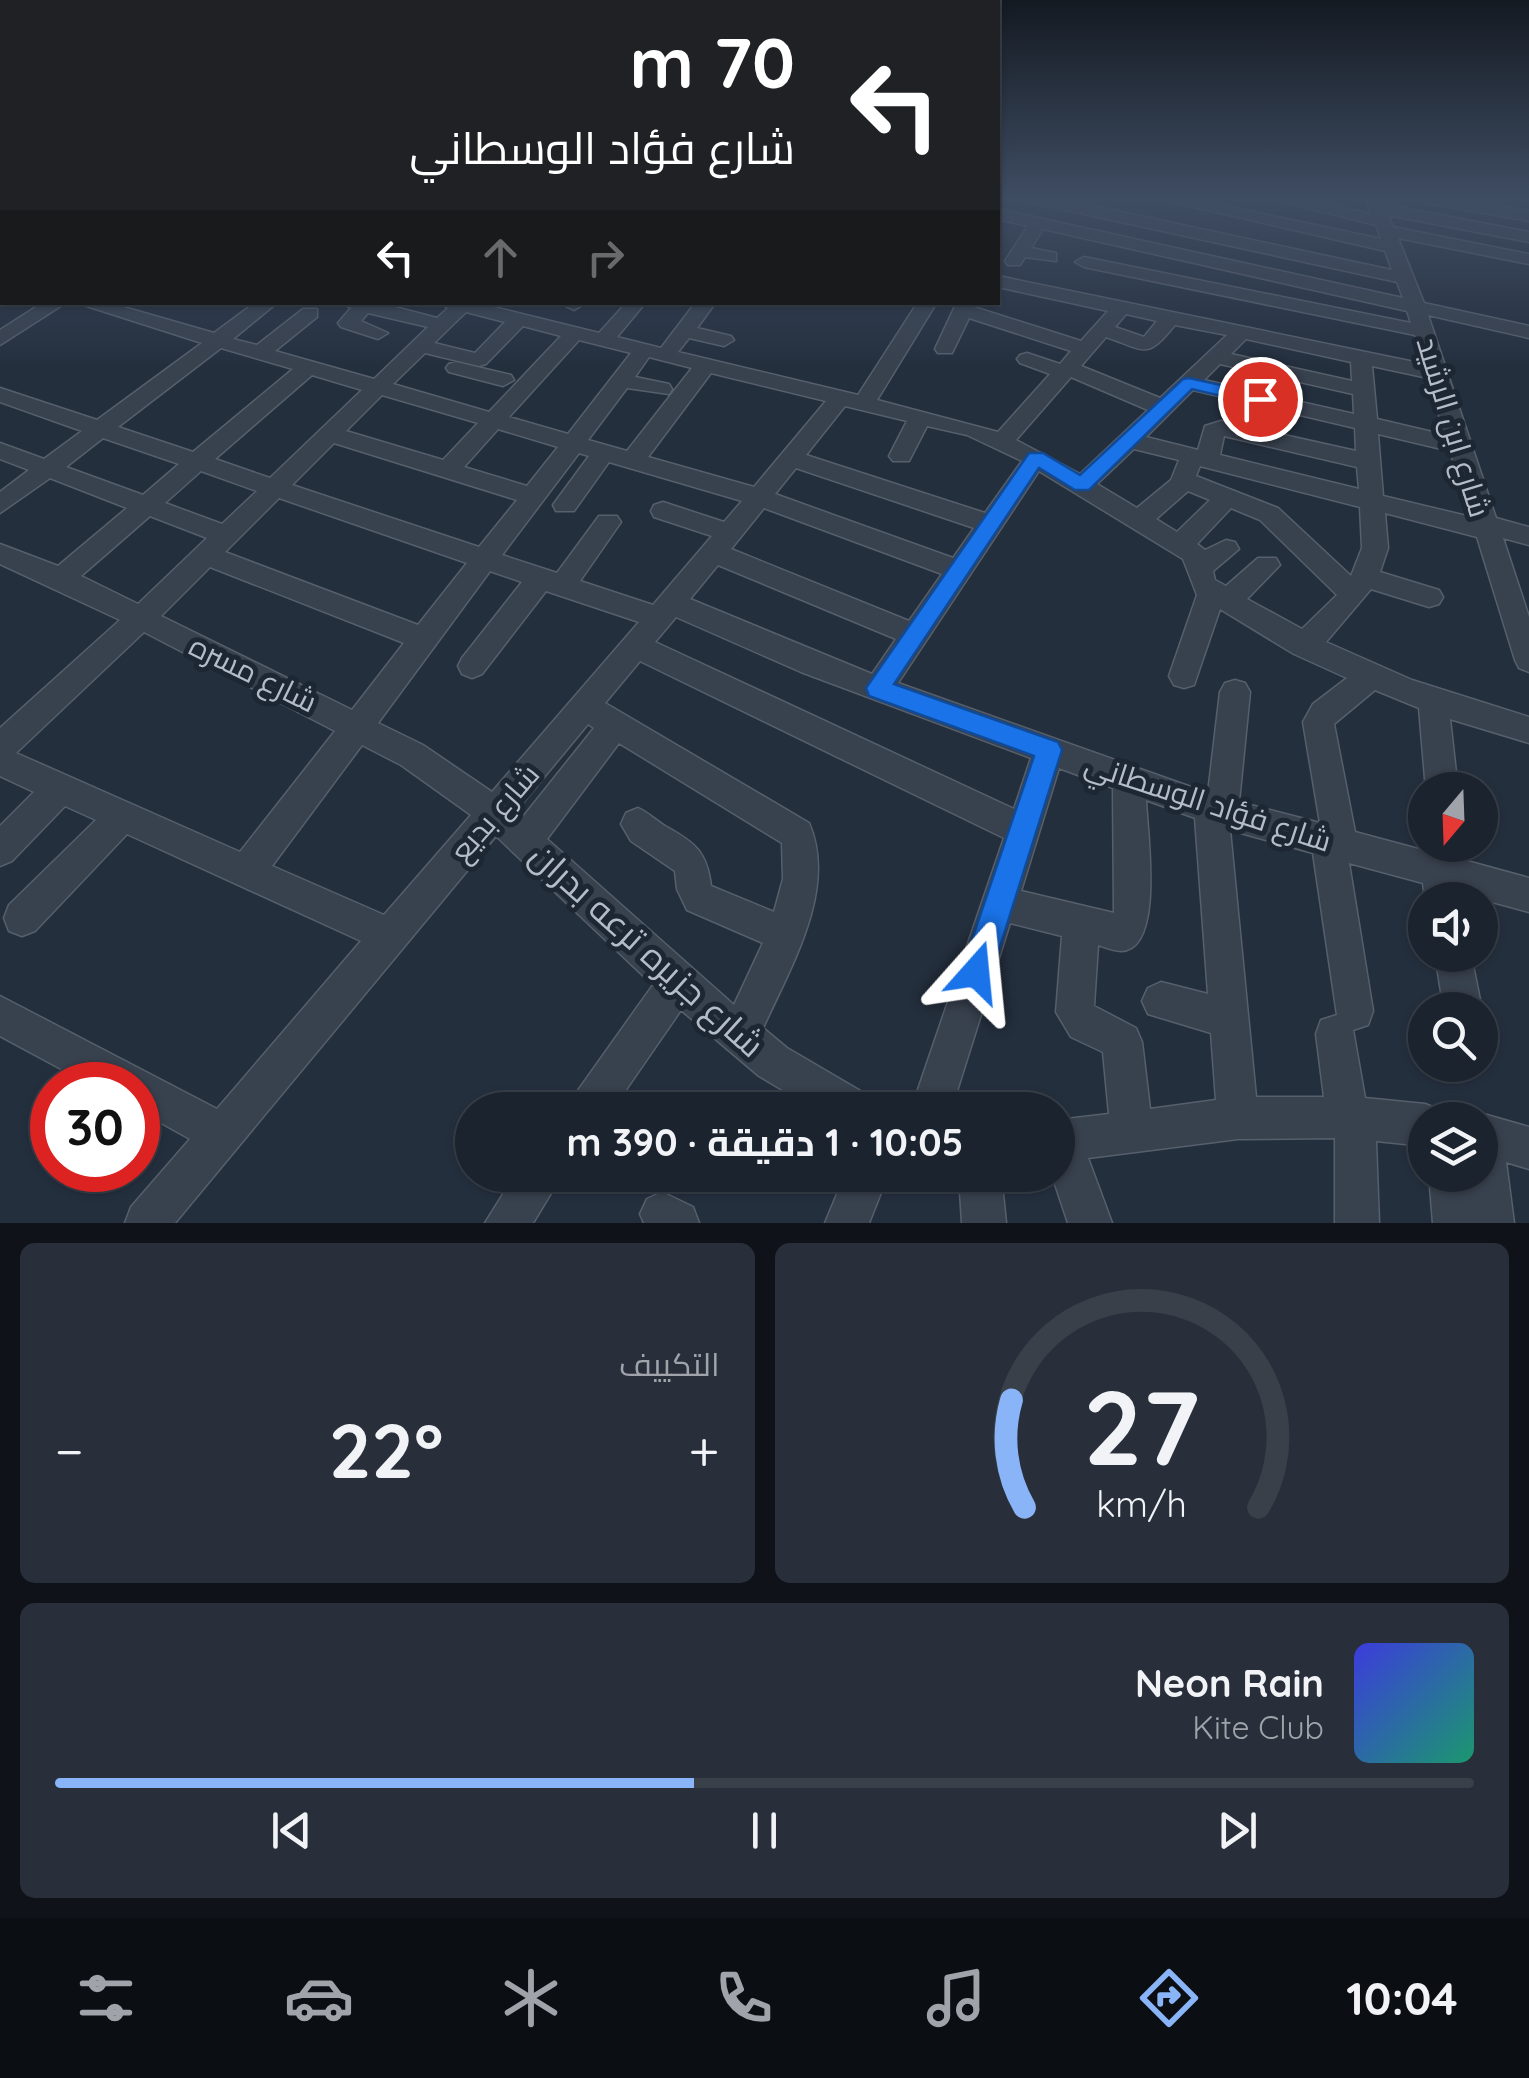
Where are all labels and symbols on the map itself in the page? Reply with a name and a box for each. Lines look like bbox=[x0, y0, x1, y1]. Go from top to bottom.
street label: شارع ابن الرشيد bbox=[1407, 332, 1499, 522]
pin bbox=[1218, 357, 1303, 442]
street label: شارع مسره bbox=[182, 626, 324, 722]
street label: شارع فؤاد الوسطاني bbox=[1079, 744, 1336, 865]
street label: شارع بديع bbox=[441, 756, 549, 870]
north arrow bbox=[1408, 772, 1498, 862]
street label: شارع جزيره ترعه بدران bbox=[520, 832, 774, 1068]
position arrow bbox=[924, 920, 1028, 1024]
speed limit sign: 30 bbox=[30, 1062, 160, 1192]

